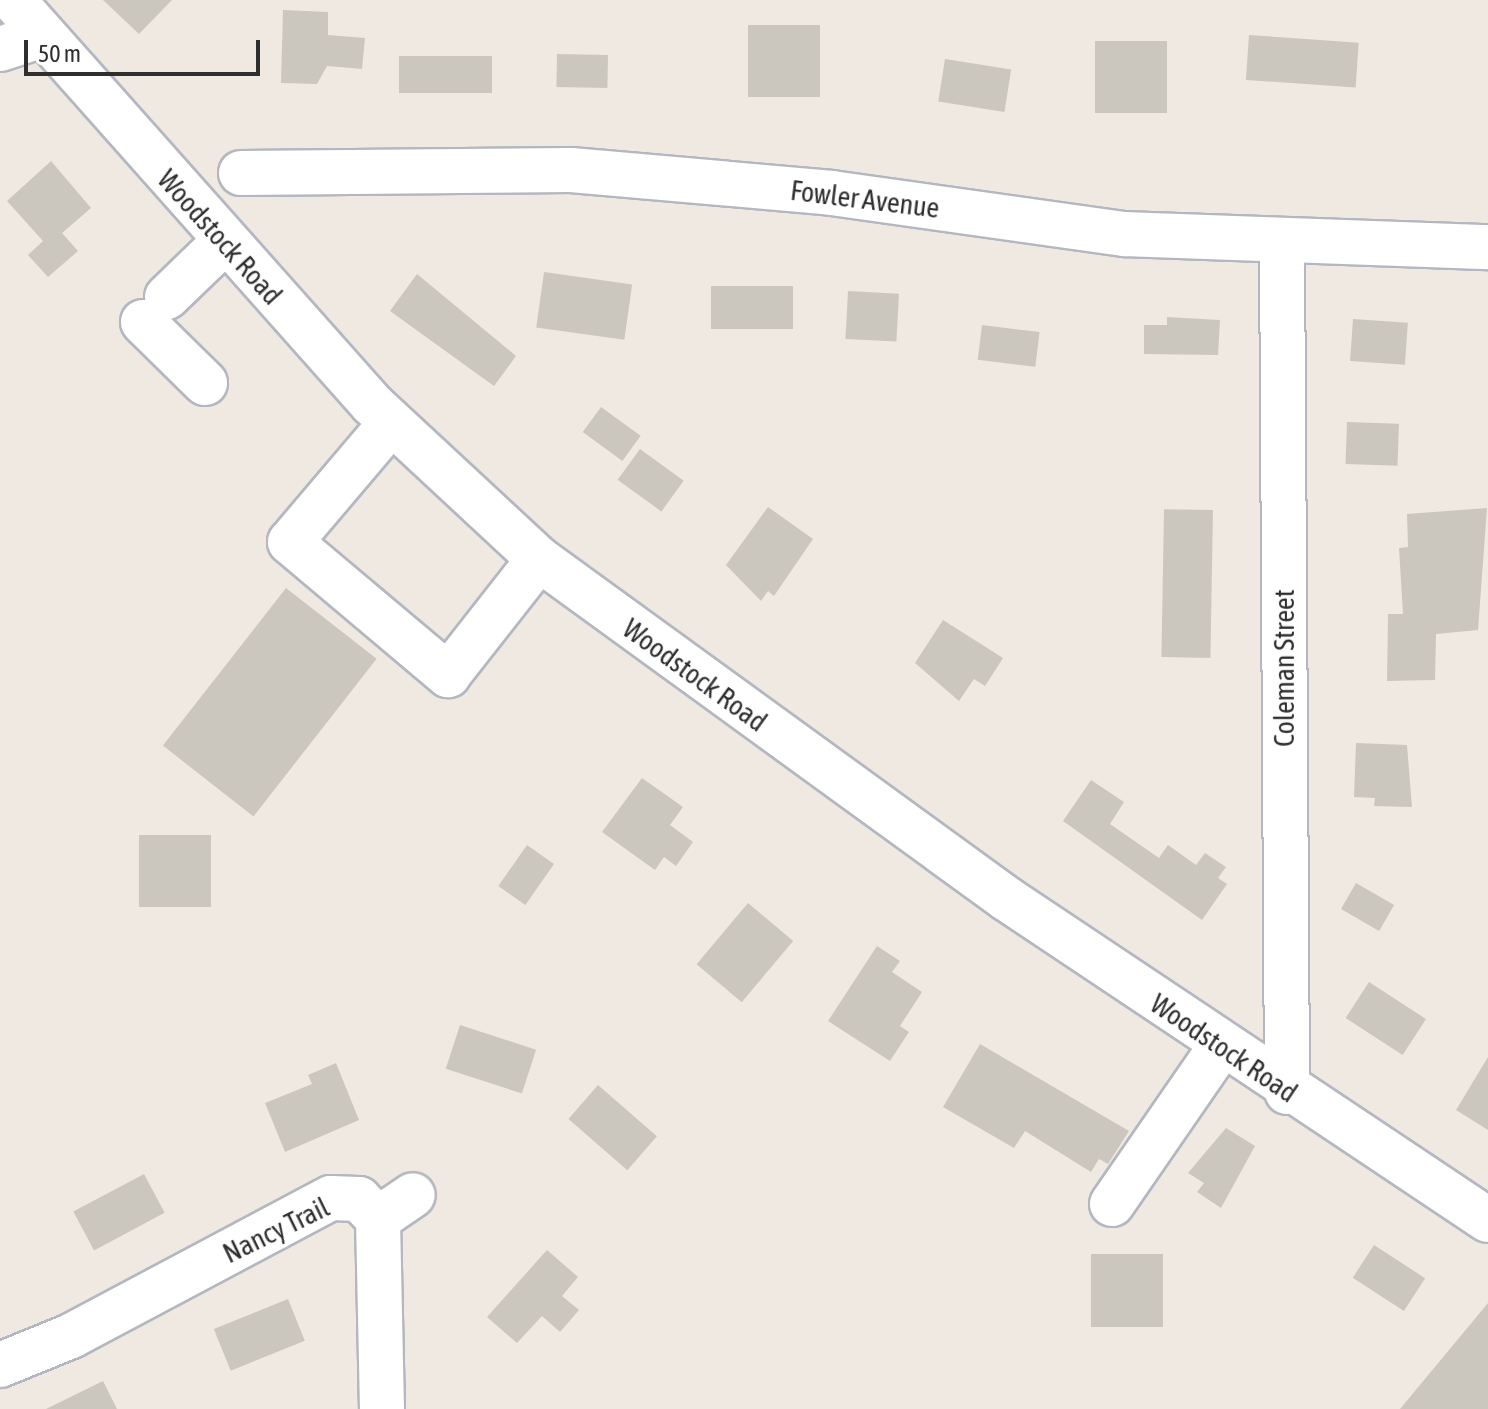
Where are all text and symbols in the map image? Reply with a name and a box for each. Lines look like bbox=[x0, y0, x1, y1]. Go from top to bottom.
scale bar bbox=[28, 24, 264, 74]
text: 50 m bbox=[38, 40, 81, 67]
street label: Woodstock Road bbox=[151, 163, 289, 311]
street label: Fowler Avenue bbox=[789, 173, 941, 225]
street label: Coleman Street bbox=[1267, 589, 1301, 747]
street label: Woodstock Road bbox=[616, 611, 774, 739]
street label: Woodstock Road bbox=[1144, 987, 1304, 1109]
street label: Nancy Trail bbox=[217, 1190, 335, 1270]

